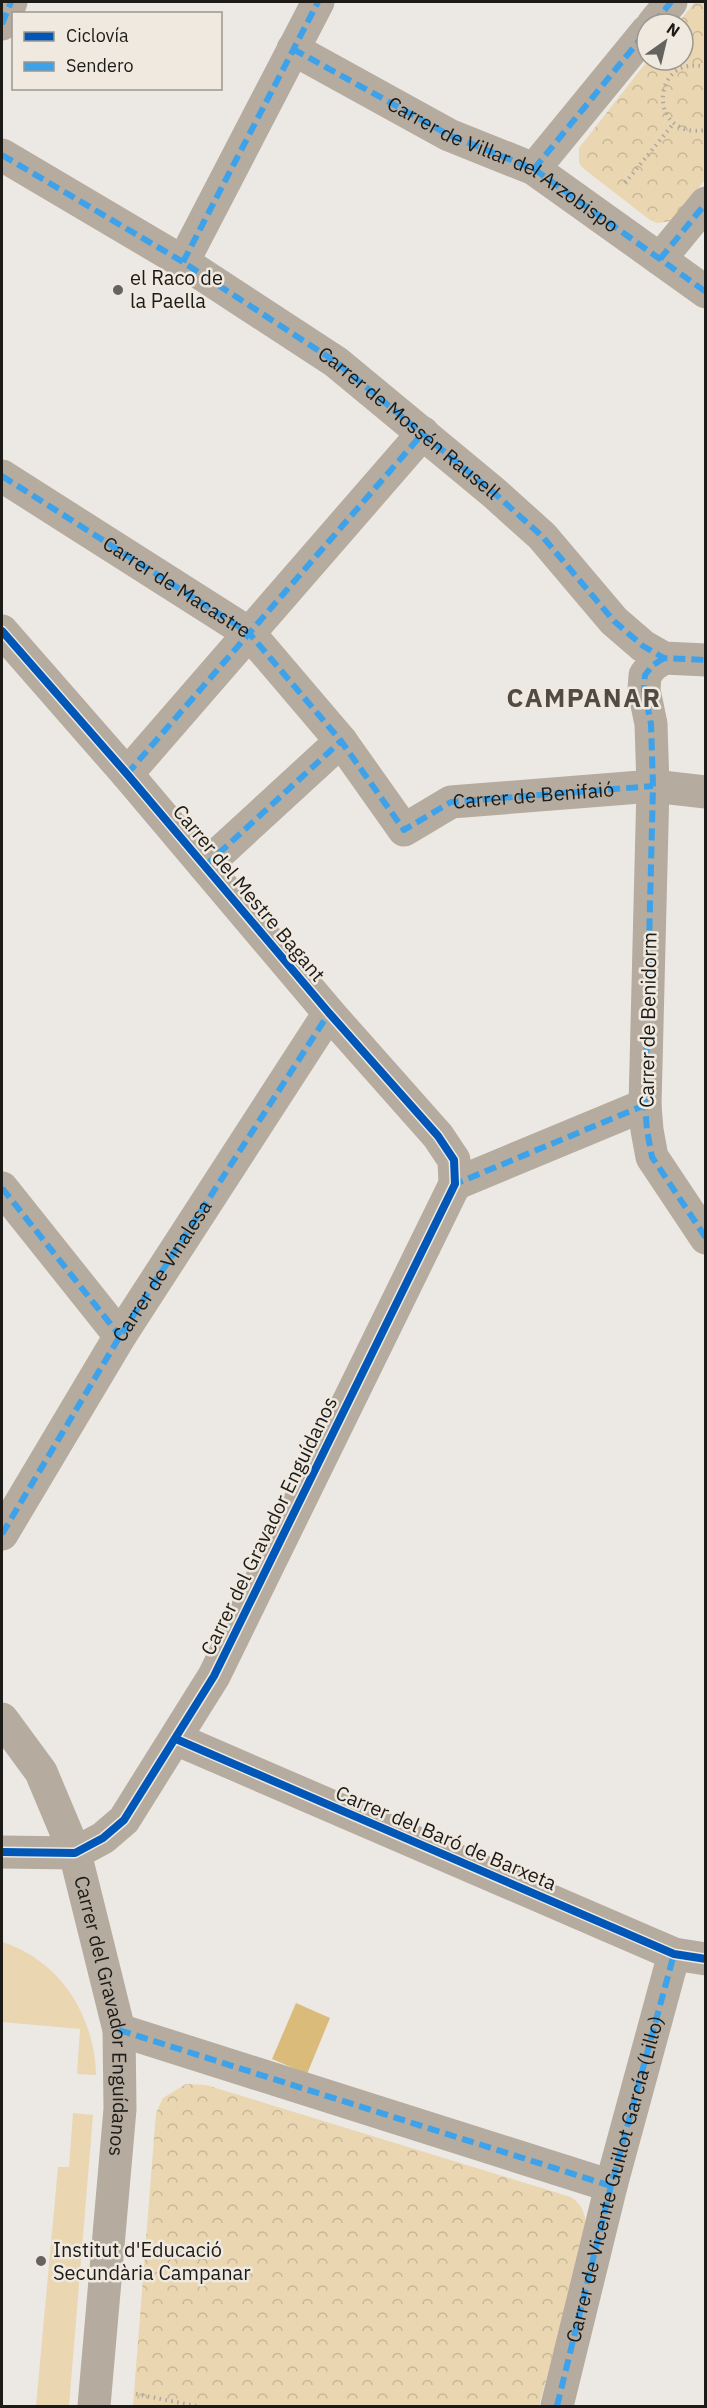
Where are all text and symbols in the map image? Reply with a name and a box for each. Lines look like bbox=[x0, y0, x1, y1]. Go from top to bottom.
legend bbox=[12, 12, 222, 90]
north arrow bbox=[635, 12, 695, 72]
text: N bbox=[663, 18, 684, 41]
text: Ciclovía bbox=[66, 24, 129, 47]
text: Sendero bbox=[66, 54, 133, 77]
street label: Carrer de Villar del Arzobispo bbox=[383, 90, 624, 238]
place label: el Raco de la Paella bbox=[130, 264, 223, 314]
marker: el Raco de la Paella bbox=[111, 283, 125, 297]
street label: Carrer de Mossén Rausell bbox=[313, 340, 506, 505]
street label: Carrer de Macastre bbox=[98, 529, 256, 644]
district label: CAMPANAR bbox=[507, 680, 661, 714]
street label: Carrer de Benifaió bbox=[452, 775, 615, 815]
street label: Carrer del Mestre Bagant bbox=[167, 798, 332, 987]
street label: Carrer de Benidorm bbox=[632, 932, 663, 1108]
street label: Carrer de Vinalesa bbox=[106, 1194, 218, 1347]
street label: Carrer del Gravador Enguídanos bbox=[194, 1392, 343, 1660]
street label: Carrer del Baró de Barxeta bbox=[332, 1779, 561, 1896]
street label: Carrer del Gravador Enguídanos bbox=[68, 1873, 134, 2158]
street label: Carrer de Vicente Guillot García (Lillo) bbox=[559, 2012, 670, 2346]
place label: Institut d'Educació Secundària Campanar bbox=[53, 2236, 251, 2286]
marker: Institut d'Educació Secundària Campanar bbox=[34, 2254, 48, 2268]

